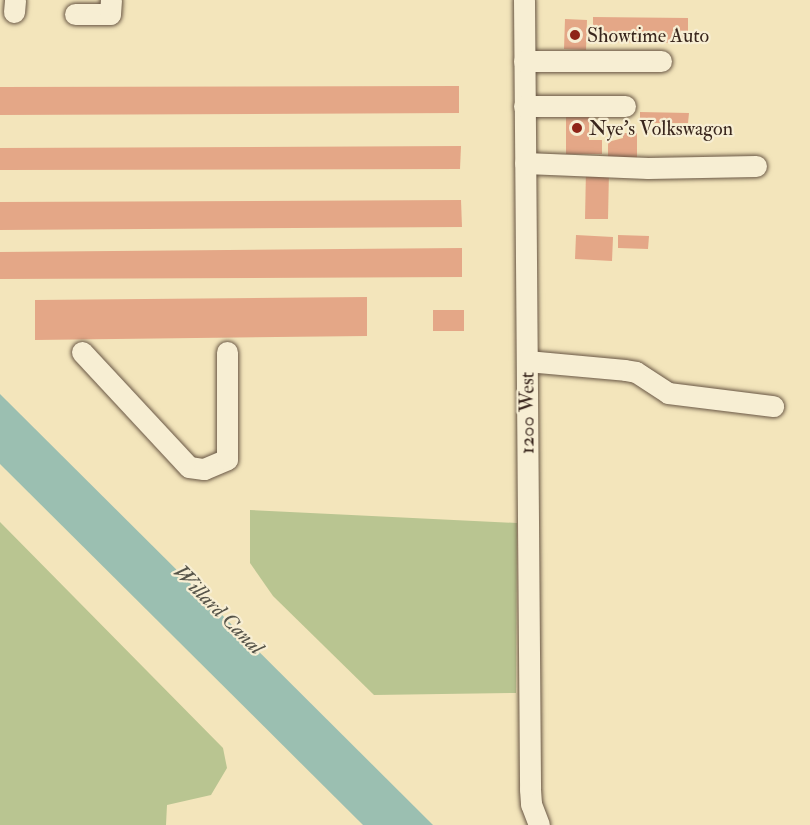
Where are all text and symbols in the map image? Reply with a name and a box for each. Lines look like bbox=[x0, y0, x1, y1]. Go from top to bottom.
place label: Showtime Auto bbox=[587, 23, 709, 47]
marker: Showtime Auto bbox=[568, 28, 582, 42]
place label: Nye's Volkswagon bbox=[589, 116, 733, 140]
marker: Nye's Volkswagon bbox=[570, 121, 584, 135]
street label: 1200 West bbox=[515, 372, 539, 454]
water label: Willard Canal bbox=[168, 560, 268, 660]

